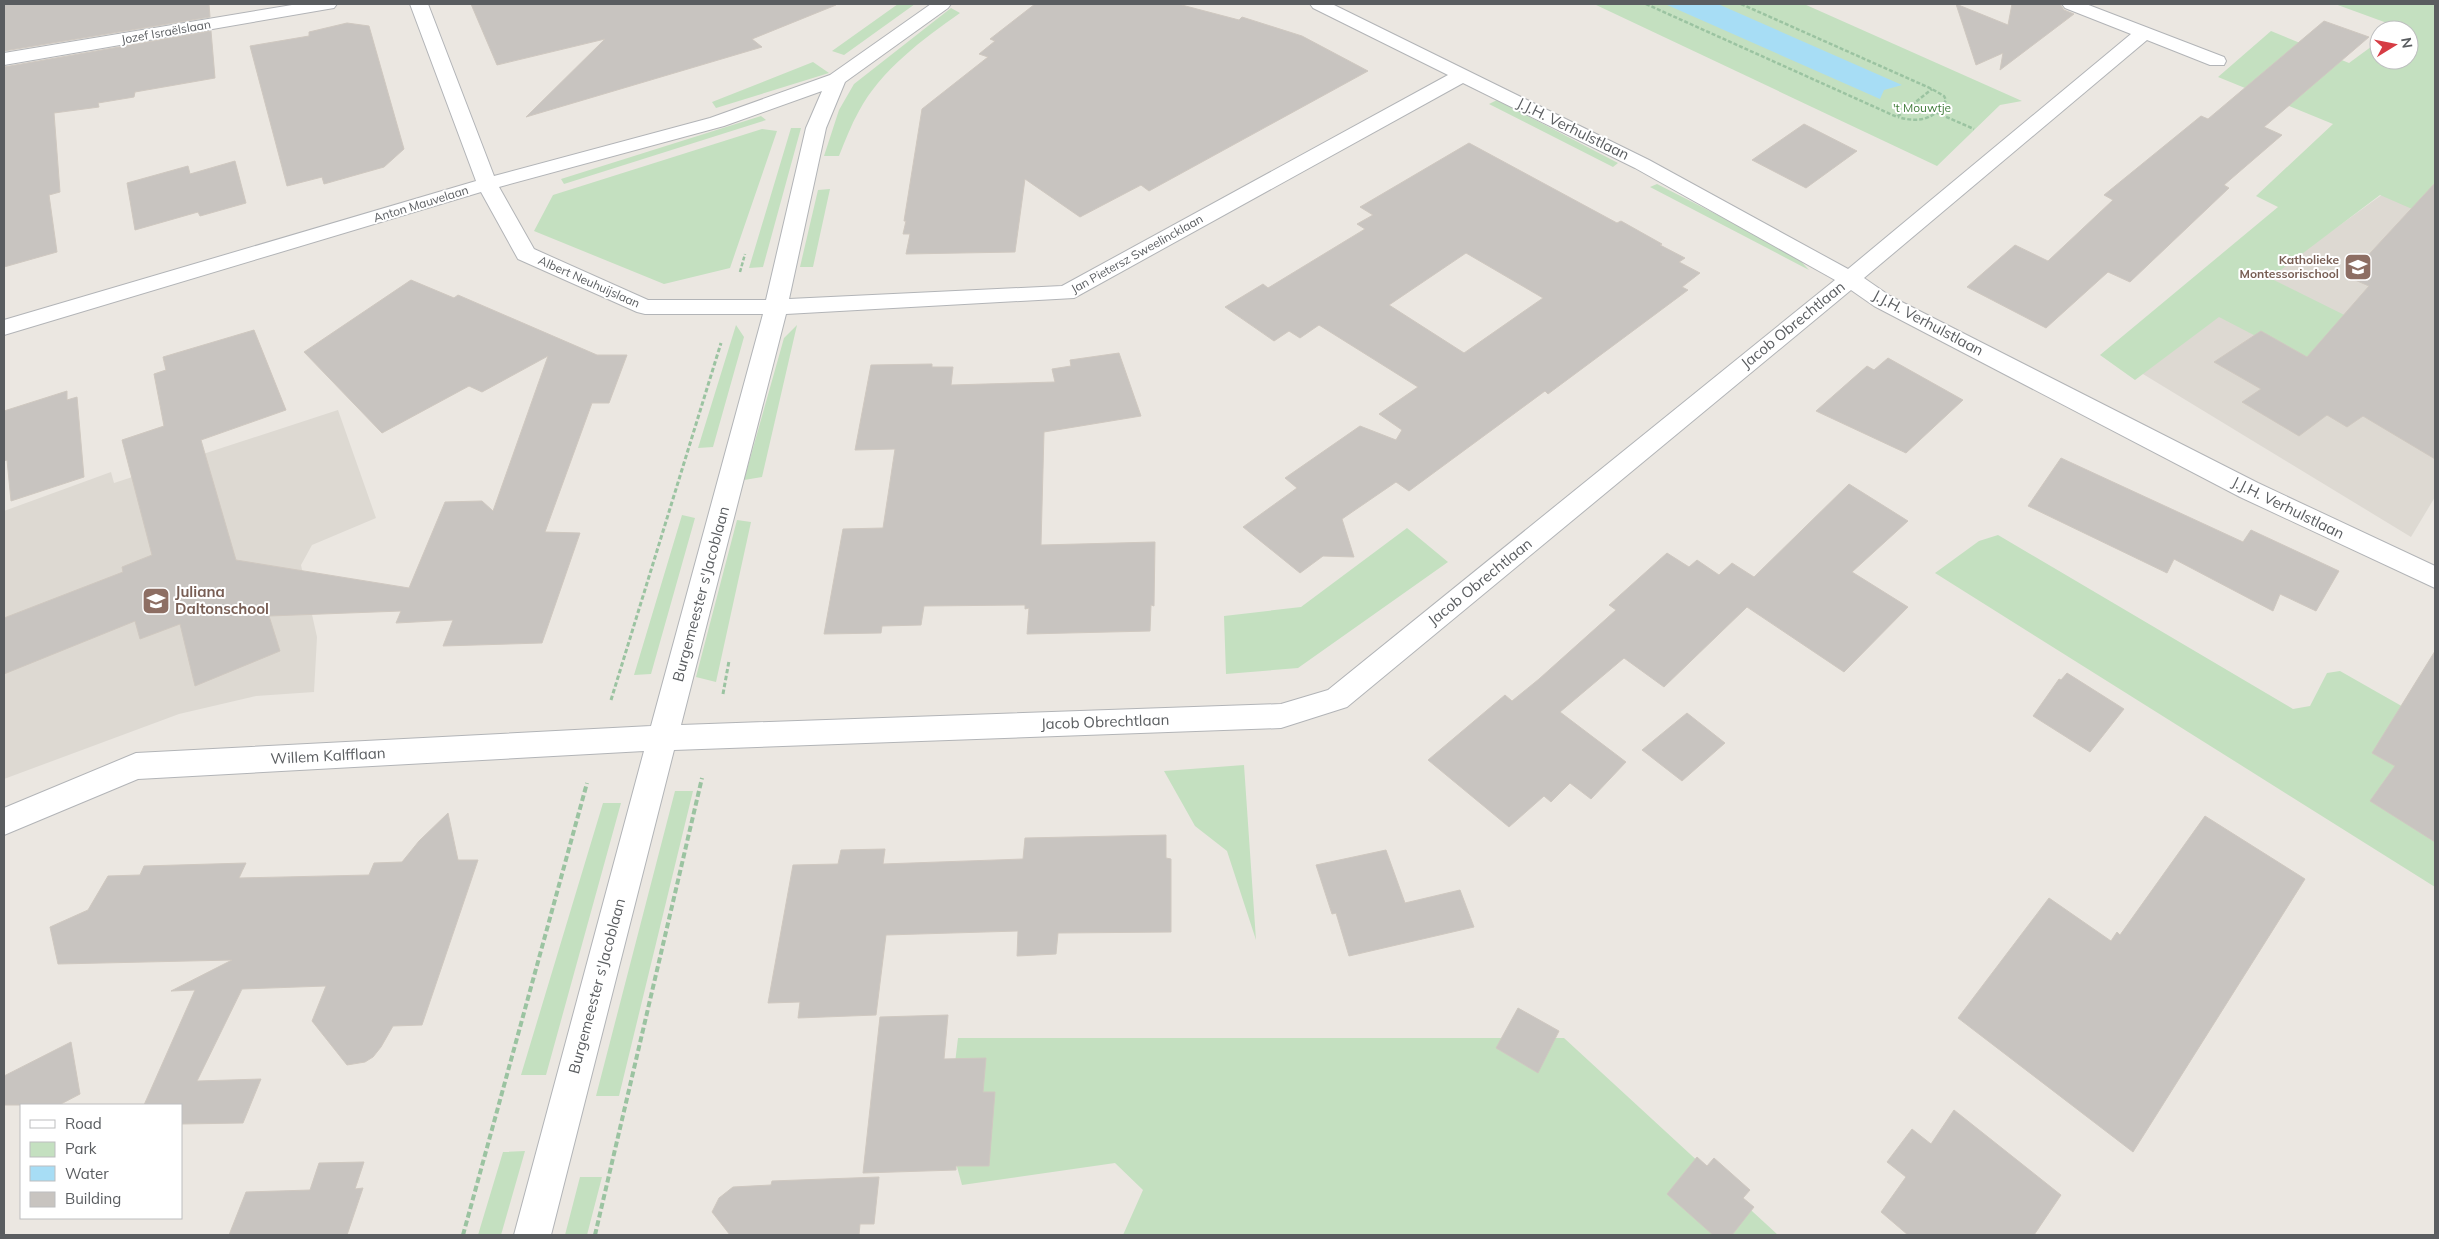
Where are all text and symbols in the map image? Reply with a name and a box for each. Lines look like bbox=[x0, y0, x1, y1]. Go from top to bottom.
street label: Jozef Israëlslaan bbox=[120, 16, 212, 47]
north arrow bbox=[2369, 20, 2419, 70]
text: N bbox=[2397, 36, 2417, 50]
street label: J.J.H. Verhulstlaan bbox=[1514, 93, 1633, 164]
park label: 't Mouwtje bbox=[1893, 100, 1951, 115]
street label: Anton Mauvelaan bbox=[372, 182, 470, 225]
street label: Jan Pietersz Sweelincklaan bbox=[1068, 211, 1205, 296]
street label: Albert Neuhuijslaan bbox=[536, 252, 642, 311]
place label: Katholieke Montessorischool bbox=[2240, 252, 2339, 281]
school or university icon: Katholieke Montessorischool bbox=[2343, 252, 2373, 282]
street label: Jacob Obrechtlaan bbox=[1737, 277, 1849, 372]
street label: J.J.H. Verhulstlaan bbox=[1870, 285, 1987, 360]
street label: J.J.H. Verhulstlaan bbox=[2229, 472, 2348, 543]
street label: Burgemeester s'Jacoblaan bbox=[668, 504, 733, 684]
street label: Jacob Obrechtlaan bbox=[1424, 534, 1536, 629]
place label: Juliana Daltonschool bbox=[175, 582, 269, 618]
school or university icon: Juliana Daltonschool bbox=[141, 586, 171, 616]
street label: Jacob Obrechtlaan bbox=[1040, 710, 1170, 733]
street label: Willem Kalfflaan bbox=[270, 743, 386, 768]
street label: Burgemeester s'Jacoblaan bbox=[564, 896, 629, 1076]
legend bbox=[20, 1104, 182, 1219]
text: Road bbox=[65, 1114, 102, 1133]
text: Park bbox=[65, 1139, 97, 1158]
text: Water bbox=[65, 1164, 109, 1183]
text: Building bbox=[65, 1189, 121, 1208]

